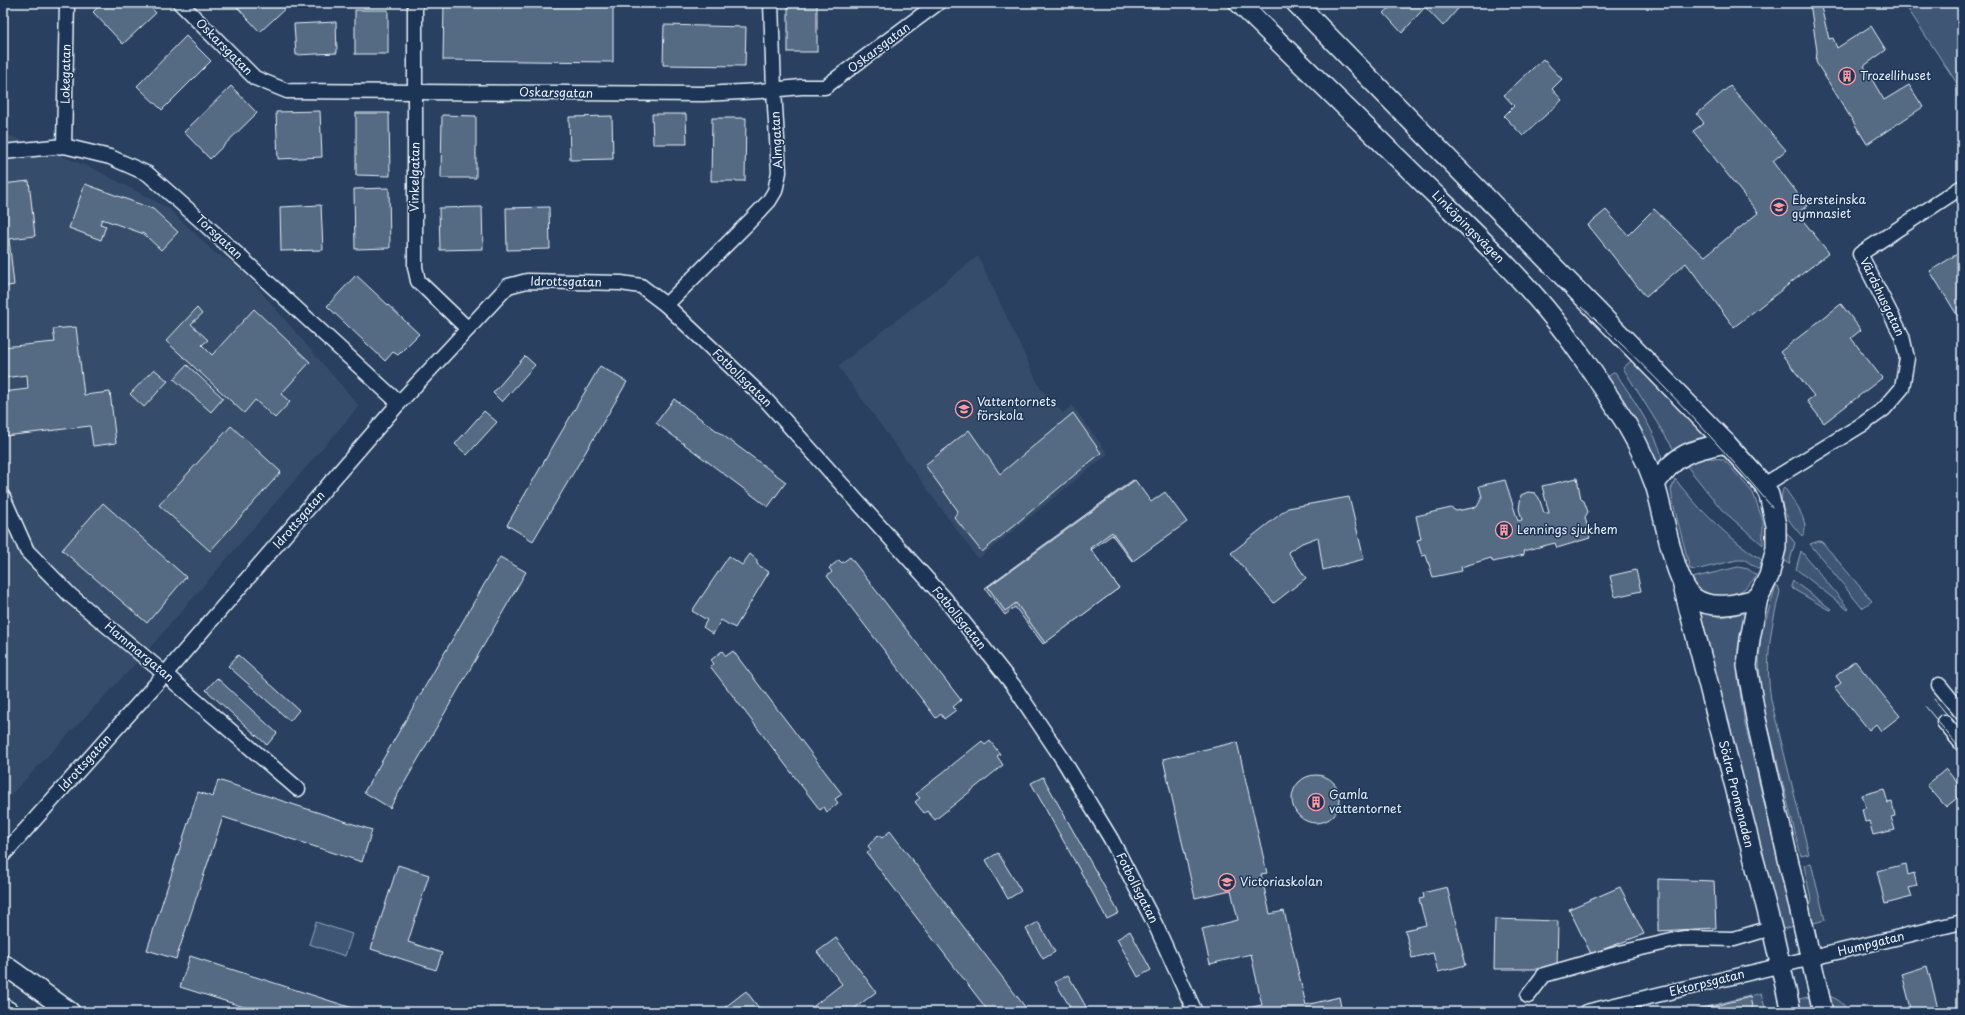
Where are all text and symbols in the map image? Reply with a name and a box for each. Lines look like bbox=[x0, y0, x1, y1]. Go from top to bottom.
street label: Oskarsgatan bbox=[192, 14, 257, 79]
street label: Oskarsgatan bbox=[843, 18, 913, 77]
street label: Lokegatan bbox=[55, 44, 75, 104]
building icon: Trozellihuset bbox=[1837, 66, 1857, 86]
place label: Trozellihuset bbox=[1860, 66, 1931, 84]
street label: Oskarsgatan bbox=[519, 82, 593, 102]
street label: Almgatan bbox=[766, 111, 786, 169]
street label: Vinkelgatan bbox=[404, 142, 424, 212]
street label: Linköpingsvägen bbox=[1428, 186, 1509, 267]
place label: Ebersteinska gymnasiet bbox=[1792, 190, 1866, 222]
school or university icon: Ebersteinska gymnasiet bbox=[1769, 197, 1789, 217]
street label: Torsgatan bbox=[192, 210, 247, 263]
street label: Värdshusgatan bbox=[1856, 254, 1910, 339]
street label: Idrottsgatan bbox=[530, 271, 602, 291]
street label: Fotbollsgatan bbox=[709, 344, 777, 411]
place label: Vattentornets förskola bbox=[977, 392, 1056, 424]
school or university icon: Vattentornets förskola bbox=[954, 399, 974, 419]
street label: Idrottsgatan bbox=[268, 486, 328, 552]
building icon: Lennings sjukhem bbox=[1494, 520, 1514, 540]
place label: Lennings sjukhem bbox=[1517, 520, 1618, 538]
street label: Fotbollsgatan bbox=[928, 582, 991, 653]
street label: Hammargatan bbox=[101, 617, 178, 686]
street label: Idrottsgatan bbox=[54, 730, 115, 795]
street label: Södra Promenaden bbox=[1715, 738, 1759, 849]
place label: Gamla vattentornet bbox=[1329, 785, 1402, 817]
building icon: Gamla vattentornet bbox=[1306, 792, 1326, 812]
street label: Fotbollsgatan bbox=[1112, 849, 1163, 926]
school or university icon: Victoriaskolan bbox=[1217, 872, 1237, 892]
place label: Victoriaskolan bbox=[1240, 872, 1323, 890]
street label: Humpgatan bbox=[1836, 926, 1906, 960]
street label: Ektorpsgatan bbox=[1667, 964, 1746, 1000]

